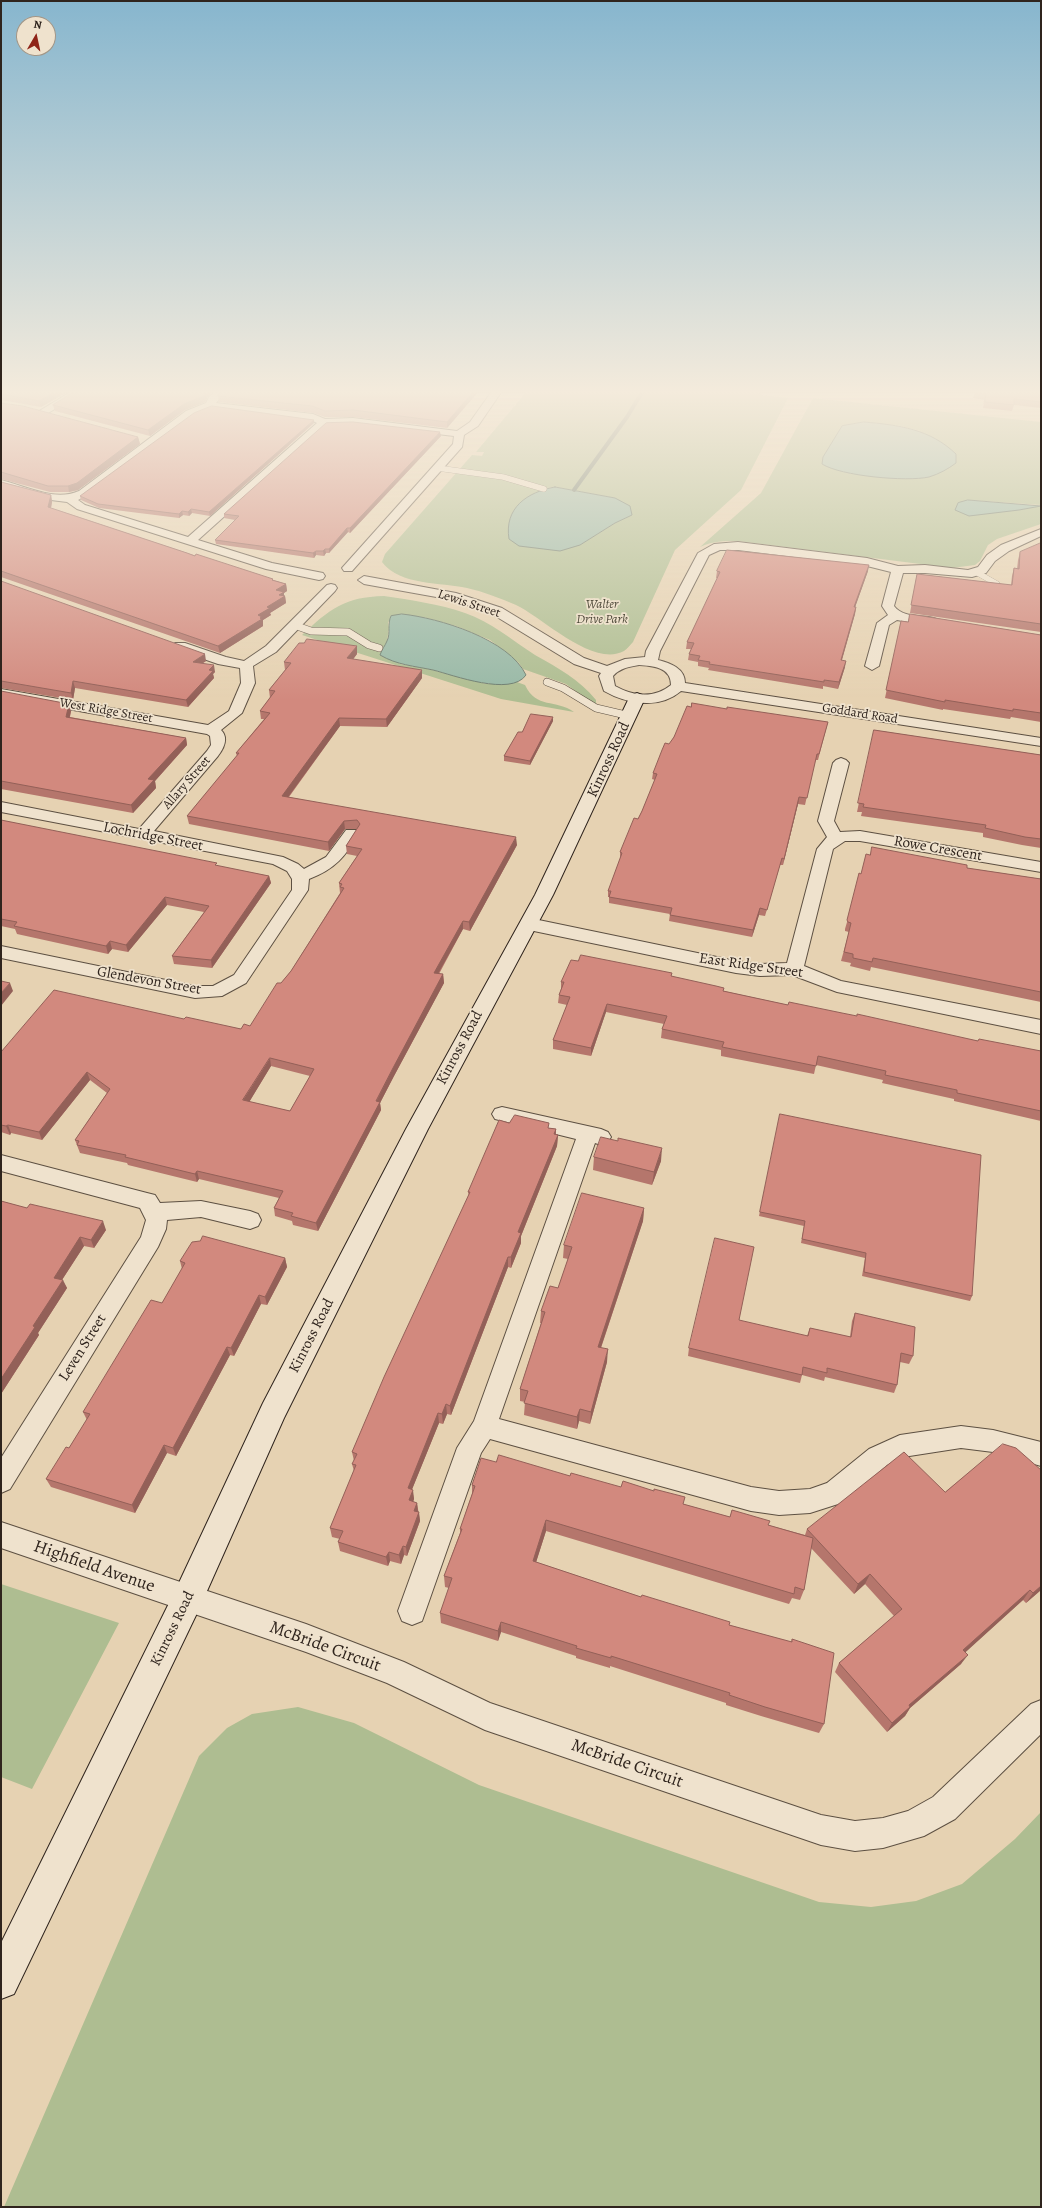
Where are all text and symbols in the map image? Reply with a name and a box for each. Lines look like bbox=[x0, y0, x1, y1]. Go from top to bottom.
north arrow bbox=[16, 16, 56, 56]
text: N bbox=[33, 17, 43, 33]
street label: Lewis Street bbox=[436, 587, 502, 621]
park label: Walter Drive Park bbox=[576, 597, 628, 628]
street label: West Ridge Street bbox=[58, 695, 154, 727]
street label: Goddard Road bbox=[821, 700, 899, 728]
street label: Kinross Road bbox=[584, 719, 634, 801]
street label: Allary Street bbox=[160, 753, 214, 813]
street label: Lochridge Street bbox=[101, 818, 205, 856]
street label: Rowe Crescent bbox=[892, 832, 984, 866]
street label: East Ridge Street bbox=[698, 950, 804, 982]
street label: Glendevon Street bbox=[96, 963, 202, 999]
street label: Kinross Road bbox=[433, 1008, 487, 1088]
street label: Kinross Road bbox=[286, 1296, 338, 1376]
street label: Leven Street bbox=[55, 1311, 111, 1385]
street label: Highfield Avenue bbox=[30, 1536, 158, 1598]
street label: Kinross Road bbox=[147, 1589, 199, 1669]
street label: McBride Circuit bbox=[266, 1617, 384, 1677]
street label: McBride Circuit bbox=[568, 1735, 686, 1793]

